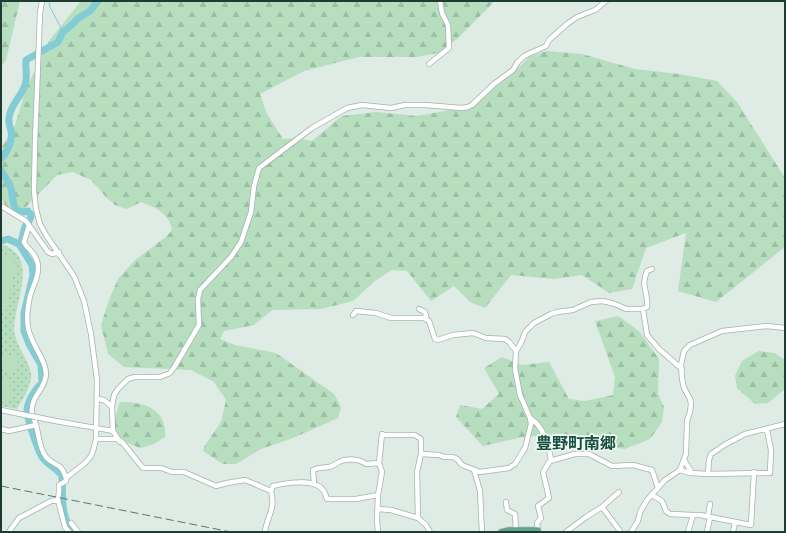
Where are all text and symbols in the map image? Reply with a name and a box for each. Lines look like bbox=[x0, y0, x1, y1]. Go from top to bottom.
district label: 豊野町南郷 bbox=[536, 434, 616, 453]

